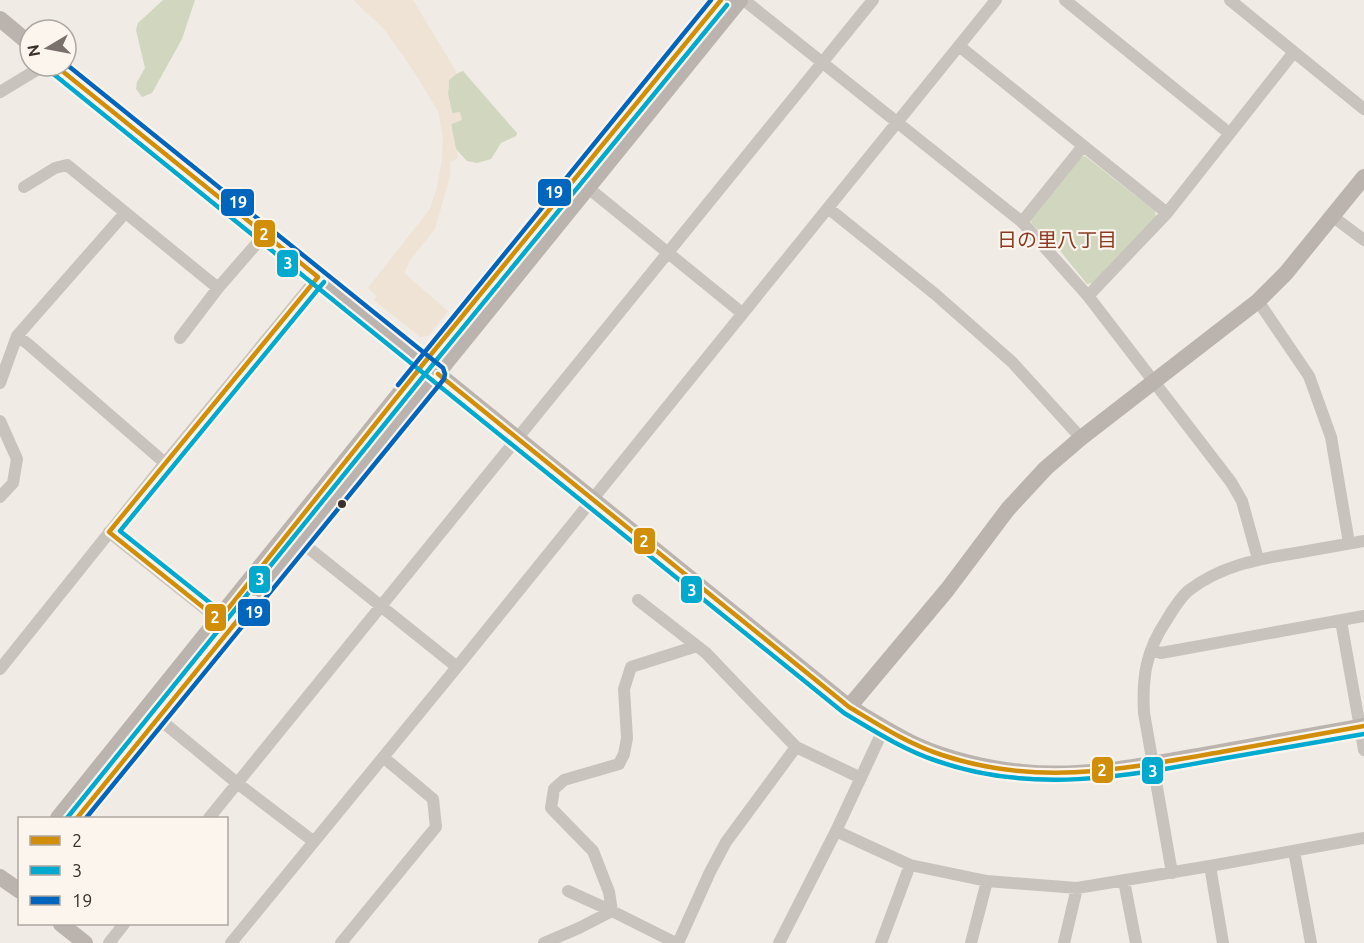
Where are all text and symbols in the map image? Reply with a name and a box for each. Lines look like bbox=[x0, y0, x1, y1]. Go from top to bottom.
north arrow bbox=[18, 18, 78, 78]
text: N bbox=[23, 43, 43, 58]
line badge: 19 bbox=[537, 178, 572, 207]
text: 19 bbox=[545, 183, 563, 201]
line badge: 19 bbox=[220, 188, 255, 217]
text: 19 bbox=[229, 193, 247, 211]
line badge: 2 bbox=[253, 219, 276, 248]
text: 2 bbox=[259, 225, 269, 243]
district label: 日の里八丁目 bbox=[997, 228, 1117, 251]
line badge: 3 bbox=[276, 249, 299, 278]
text: 3 bbox=[283, 254, 293, 272]
unlabelled marker bbox=[336, 498, 348, 510]
line badge: 2 bbox=[633, 527, 656, 555]
text: 2 bbox=[639, 532, 649, 550]
line badge: 3 bbox=[248, 565, 271, 594]
text: 3 bbox=[255, 570, 265, 588]
line badge: 3 bbox=[680, 575, 703, 604]
text: 3 bbox=[687, 581, 697, 599]
line badge: 19 bbox=[237, 598, 271, 627]
line badge: 2 bbox=[204, 603, 227, 632]
text: 19 bbox=[245, 603, 263, 621]
text: 2 bbox=[210, 608, 220, 626]
line badge: 2 bbox=[1091, 756, 1114, 784]
line badge: 3 bbox=[1141, 756, 1164, 785]
text: 2 bbox=[1097, 761, 1107, 779]
text: 3 bbox=[1148, 762, 1158, 780]
legend bbox=[18, 817, 228, 925]
text: 2 bbox=[72, 830, 82, 850]
text: 3 bbox=[72, 860, 82, 880]
text: 19 bbox=[72, 890, 92, 910]

